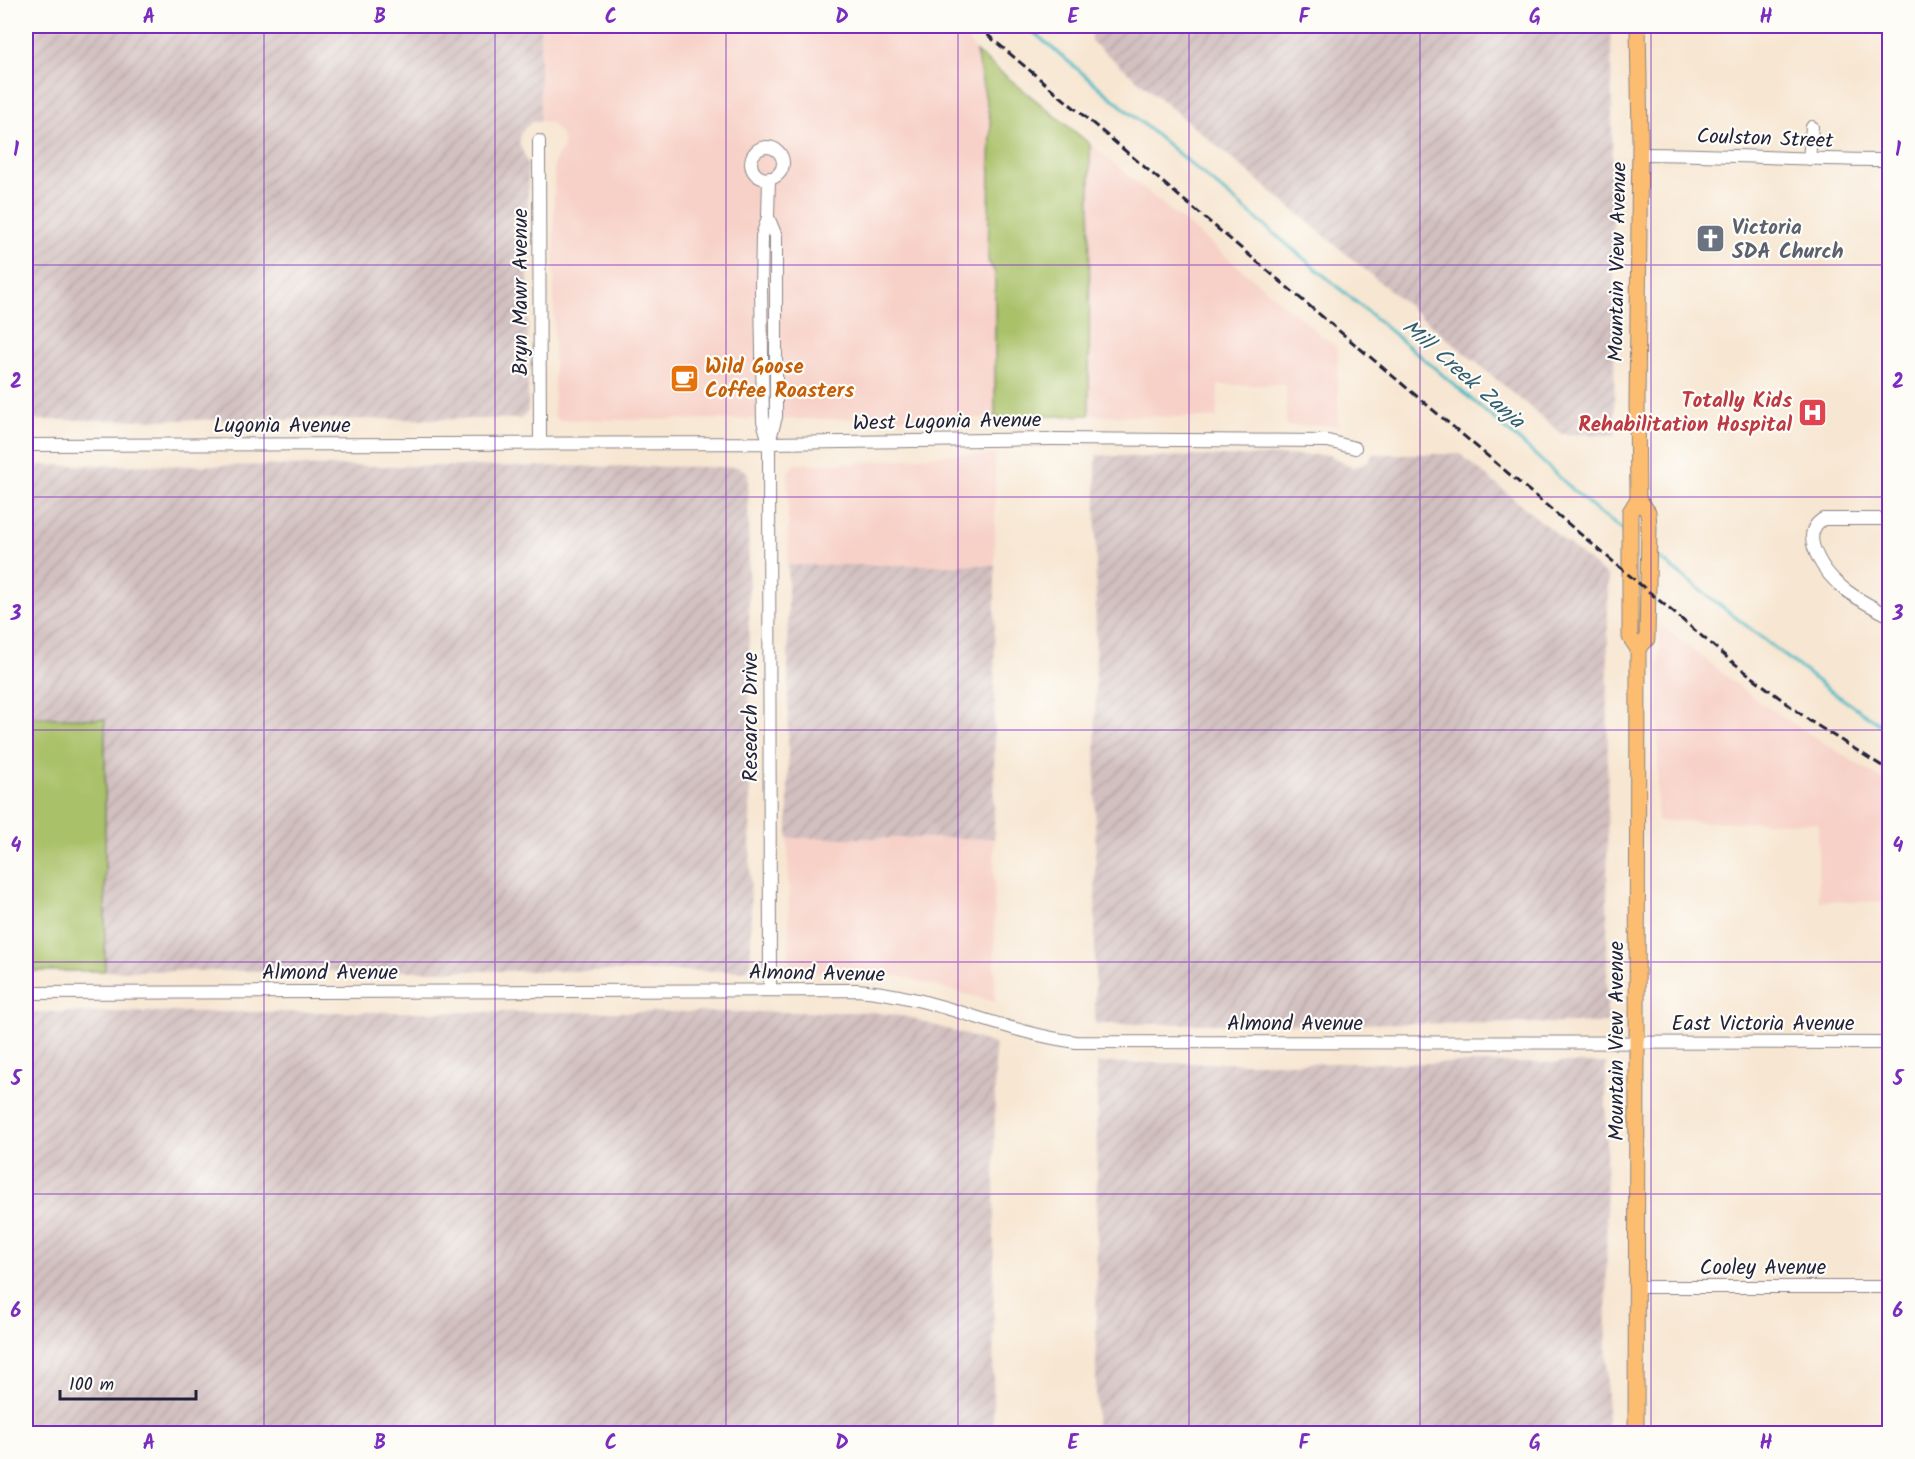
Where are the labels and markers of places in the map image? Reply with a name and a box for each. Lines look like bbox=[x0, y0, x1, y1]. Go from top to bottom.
place label: Victoria SDA Church bbox=[1732, 212, 1844, 269]
church icon: Victoria SDA Church bbox=[1695, 223, 1727, 255]
place label: Wild Goose Coffee Roasters bbox=[705, 351, 854, 408]
cafe icon: Wild Goose Coffee Roasters bbox=[668, 362, 700, 394]
place label: Totally Kids Rehabilitation Hospital bbox=[1578, 385, 1792, 442]
hospital icon: Totally Kids Rehabilitation Hospital bbox=[1797, 396, 1829, 428]

